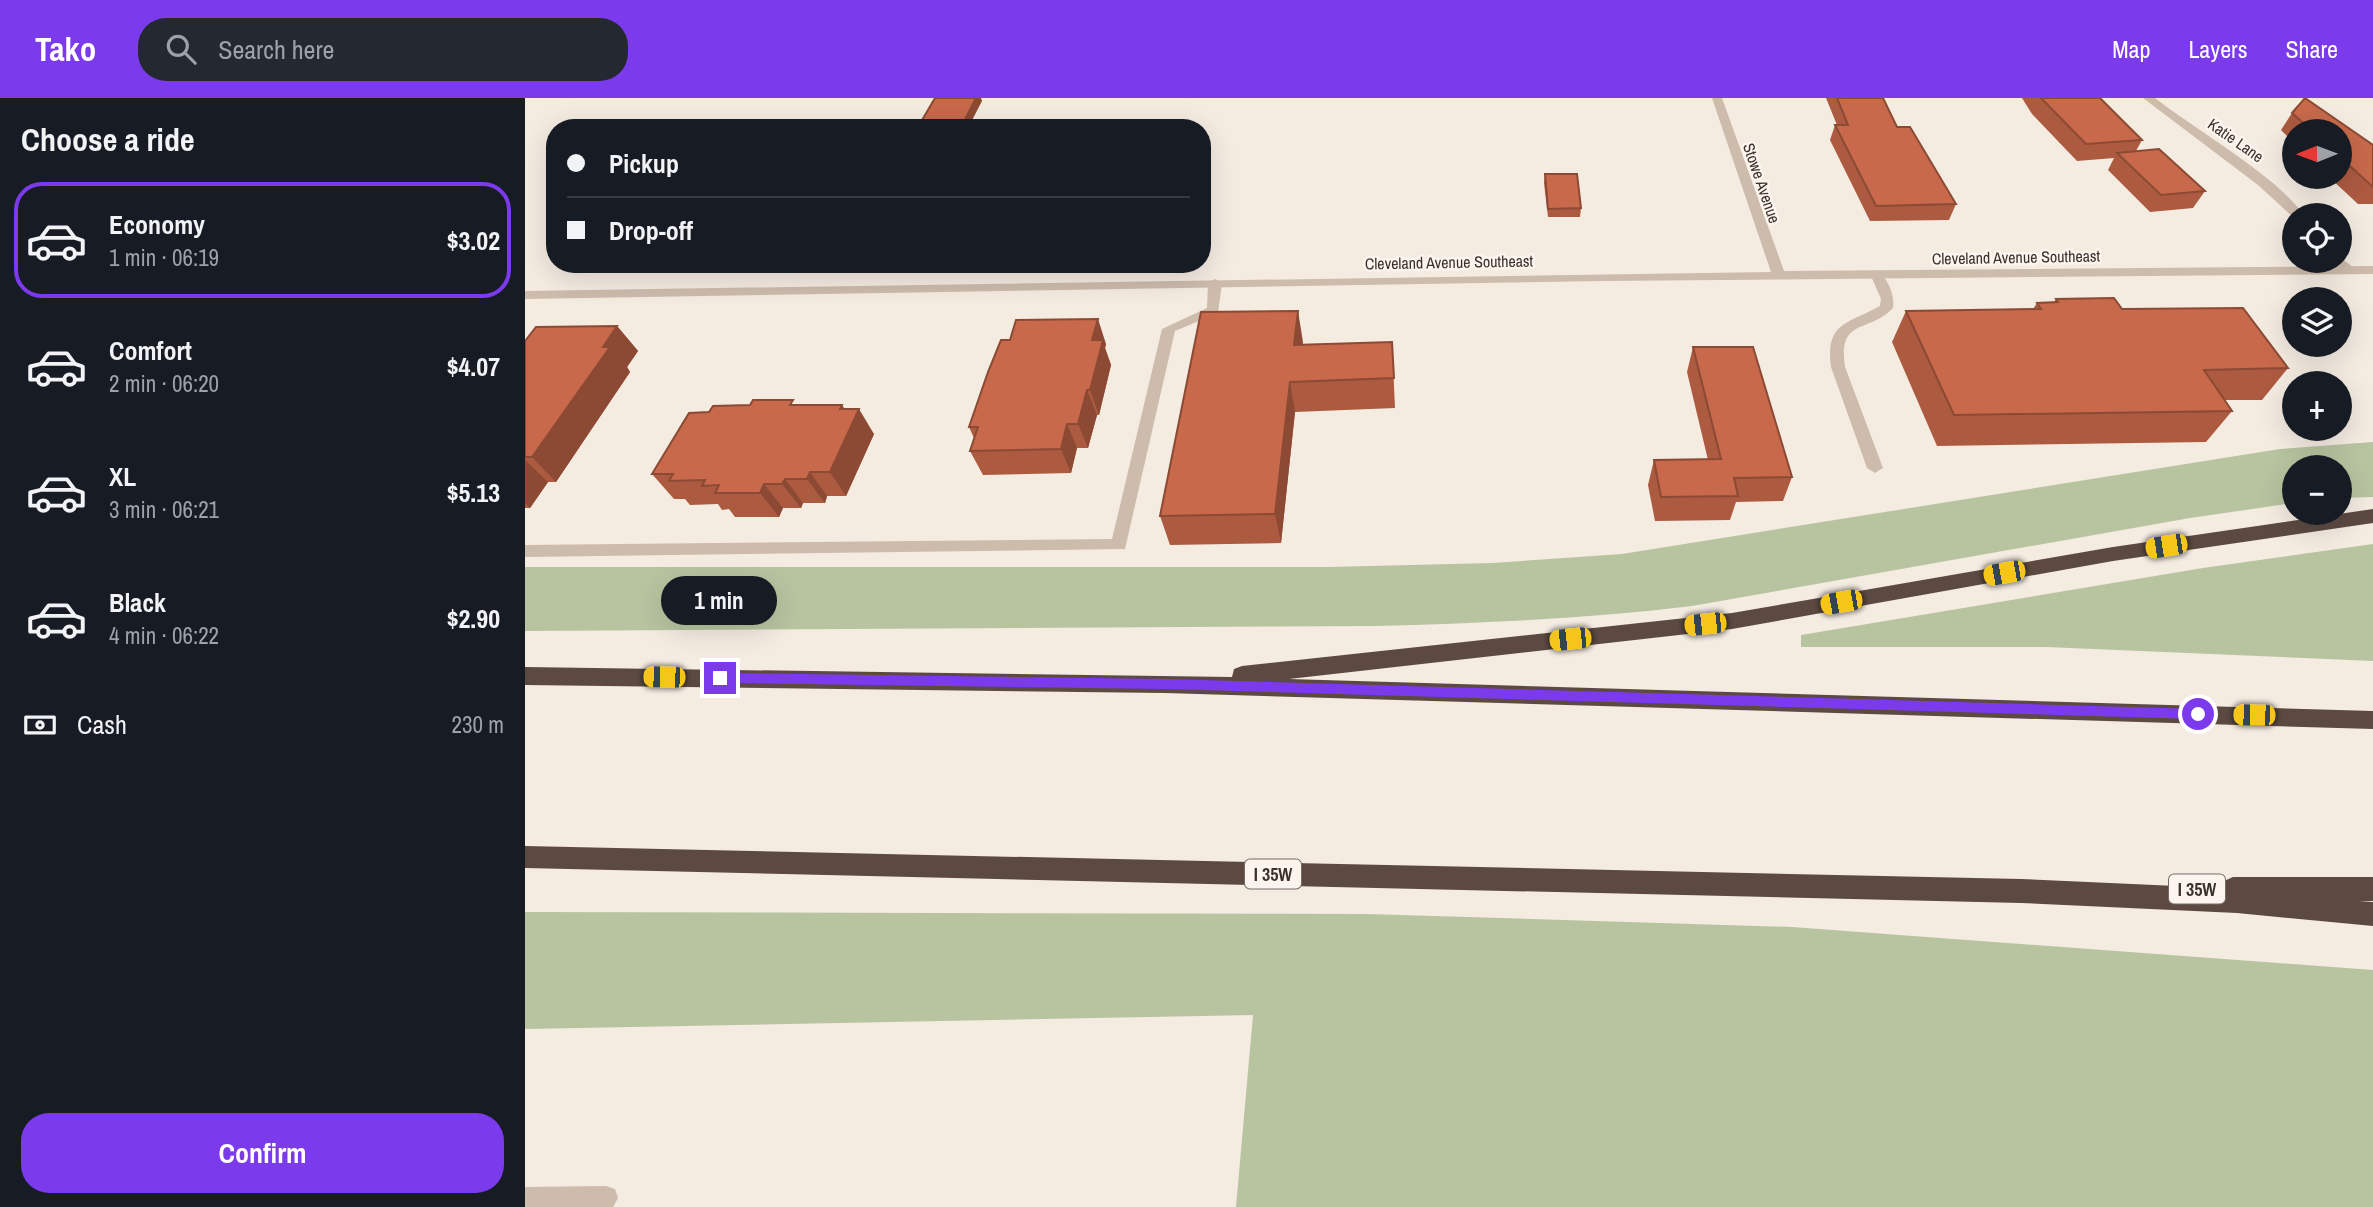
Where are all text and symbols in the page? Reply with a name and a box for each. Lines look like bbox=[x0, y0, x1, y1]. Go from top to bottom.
search box bbox=[138, 18, 628, 81]
text: Tako bbox=[35, 27, 96, 71]
icon: search bbox=[162, 30, 200, 68]
text: Search here bbox=[218, 32, 334, 67]
text: Map bbox=[2112, 33, 2150, 65]
text: Layers bbox=[2188, 33, 2247, 65]
text: Share bbox=[2285, 33, 2338, 65]
street label: Katie Lane bbox=[2204, 113, 2268, 167]
text: Choose a ride bbox=[21, 118, 195, 161]
north arrow bbox=[2282, 119, 2352, 189]
map controls bbox=[2282, 119, 2352, 525]
street label: Stowe Avenue bbox=[1738, 140, 1786, 226]
text: Pickup bbox=[609, 146, 679, 181]
button: locate bbox=[2282, 203, 2352, 273]
text: Economy bbox=[109, 207, 205, 242]
icon: car bbox=[25, 209, 88, 272]
text: Drop-off bbox=[609, 213, 693, 248]
text: $3.02 bbox=[447, 223, 500, 258]
text: 1 min · 06:19 bbox=[109, 242, 219, 273]
street label: Cleveland Avenue Southeast bbox=[1932, 245, 2101, 269]
street label: Cleveland Avenue Southeast bbox=[1365, 250, 1534, 274]
button: layers bbox=[2282, 287, 2352, 357]
text: Comfort bbox=[109, 333, 192, 368]
icon: car bbox=[25, 335, 88, 398]
text: $4.07 bbox=[447, 349, 500, 384]
text: 2 min · 06:20 bbox=[109, 368, 219, 399]
button: + bbox=[2282, 371, 2352, 441]
button: − bbox=[2282, 455, 2352, 525]
text: XL bbox=[109, 459, 136, 494]
icon: car bbox=[25, 461, 88, 524]
text: $5.13 bbox=[447, 475, 500, 510]
text: 3 min · 06:21 bbox=[109, 494, 219, 525]
car bbox=[2144, 532, 2189, 560]
car bbox=[1982, 559, 2027, 587]
callout: 1 min bbox=[662, 576, 778, 626]
text: Black bbox=[109, 585, 166, 620]
text: 1 min bbox=[694, 585, 744, 616]
icon: car bbox=[25, 587, 88, 650]
car bbox=[1819, 588, 1864, 616]
text: $2.90 bbox=[447, 601, 500, 636]
car bbox=[1684, 611, 1727, 637]
text: 4 min · 06:22 bbox=[109, 620, 219, 651]
car bbox=[1549, 626, 1592, 652]
route end bbox=[704, 662, 736, 694]
car bbox=[643, 666, 686, 688]
route start bbox=[2182, 698, 2214, 730]
car bbox=[2233, 704, 2276, 726]
icon: cash bbox=[21, 706, 59, 744]
text: Cash bbox=[77, 707, 127, 742]
text: 230 m bbox=[452, 709, 504, 740]
road number: I 35W bbox=[1245, 860, 1301, 888]
road number: I 35W bbox=[2169, 874, 2225, 904]
button: Confirm bbox=[21, 1113, 504, 1193]

